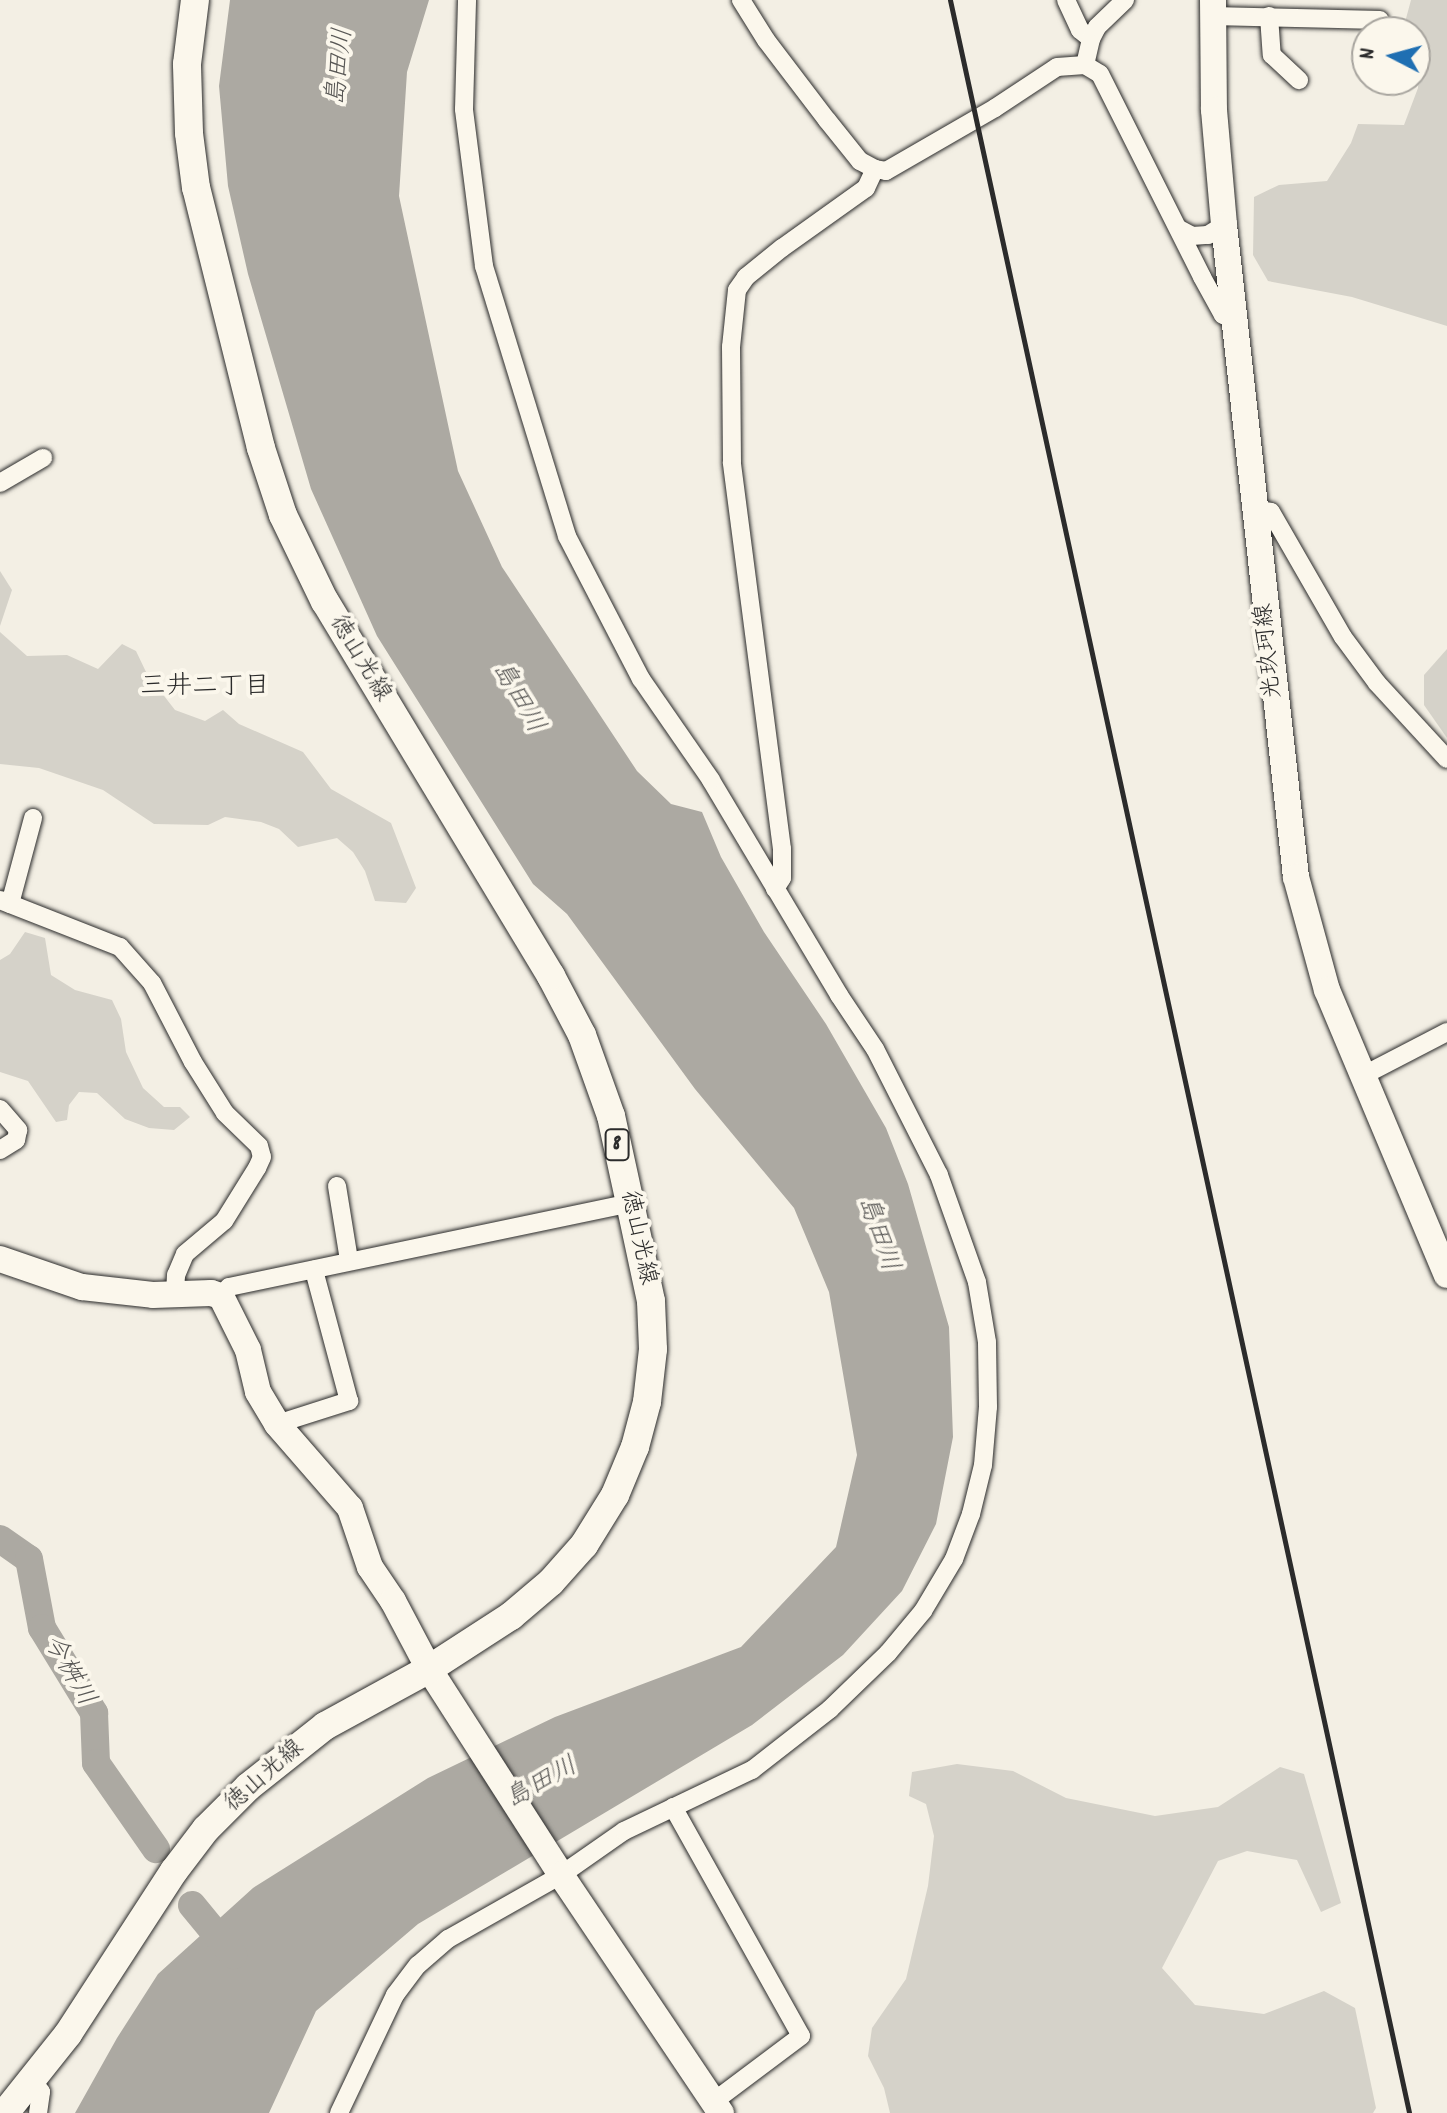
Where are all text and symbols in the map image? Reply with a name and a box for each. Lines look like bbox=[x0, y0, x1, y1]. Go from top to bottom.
north arrow bbox=[1351, 16, 1431, 96]
water label: 島田川 bbox=[321, 27, 361, 107]
text: N bbox=[1353, 47, 1385, 61]
street label: 光玖珂線 bbox=[1251, 602, 1289, 700]
street label: 徳山光線 bbox=[322, 610, 396, 708]
water label: 島田川 bbox=[484, 656, 550, 740]
district label: 三井二丁目 bbox=[140, 672, 270, 704]
road number: 8 bbox=[603, 1127, 631, 1163]
street label: 徳山光線 bbox=[613, 1188, 661, 1288]
water label: 島田川 bbox=[850, 1192, 904, 1276]
water label: 今桝川 bbox=[35, 1629, 101, 1713]
street label: 徳山光線 bbox=[219, 1735, 311, 1819]
water label: 島田川 bbox=[500, 1751, 584, 1817]

